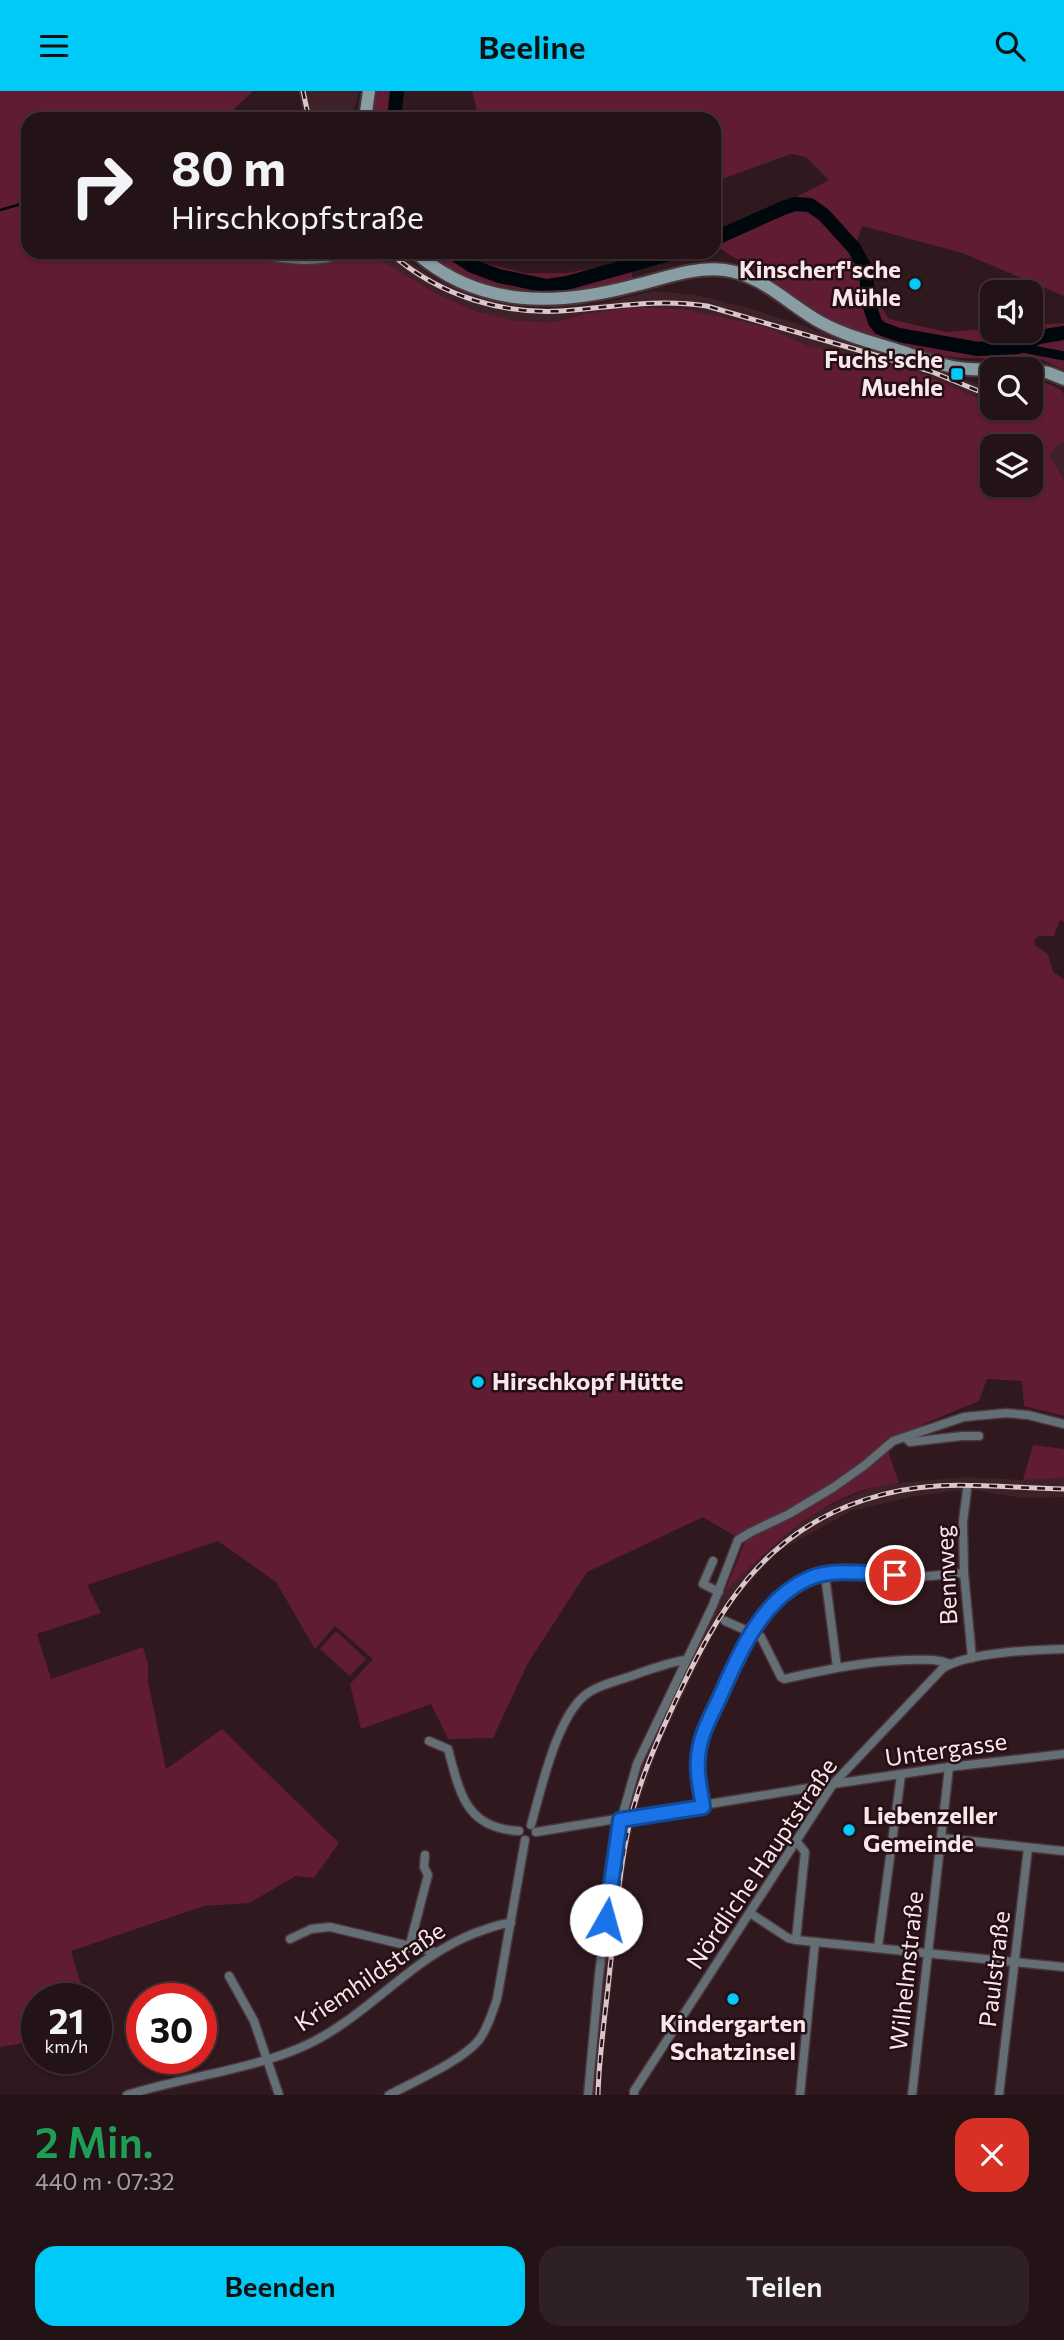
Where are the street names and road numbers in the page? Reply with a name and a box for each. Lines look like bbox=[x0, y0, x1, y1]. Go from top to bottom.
street label: Bennweg bbox=[928, 1524, 963, 1626]
street label: Untergasse bbox=[883, 1726, 1009, 1771]
street label: Nördliche Hauptstraße bbox=[679, 1752, 842, 1974]
street label: Wilhelmstraße bbox=[883, 1890, 928, 2052]
street label: Paulstraße bbox=[972, 1909, 1015, 2029]
street label: Kriemhildstraße bbox=[288, 1915, 450, 2037]

